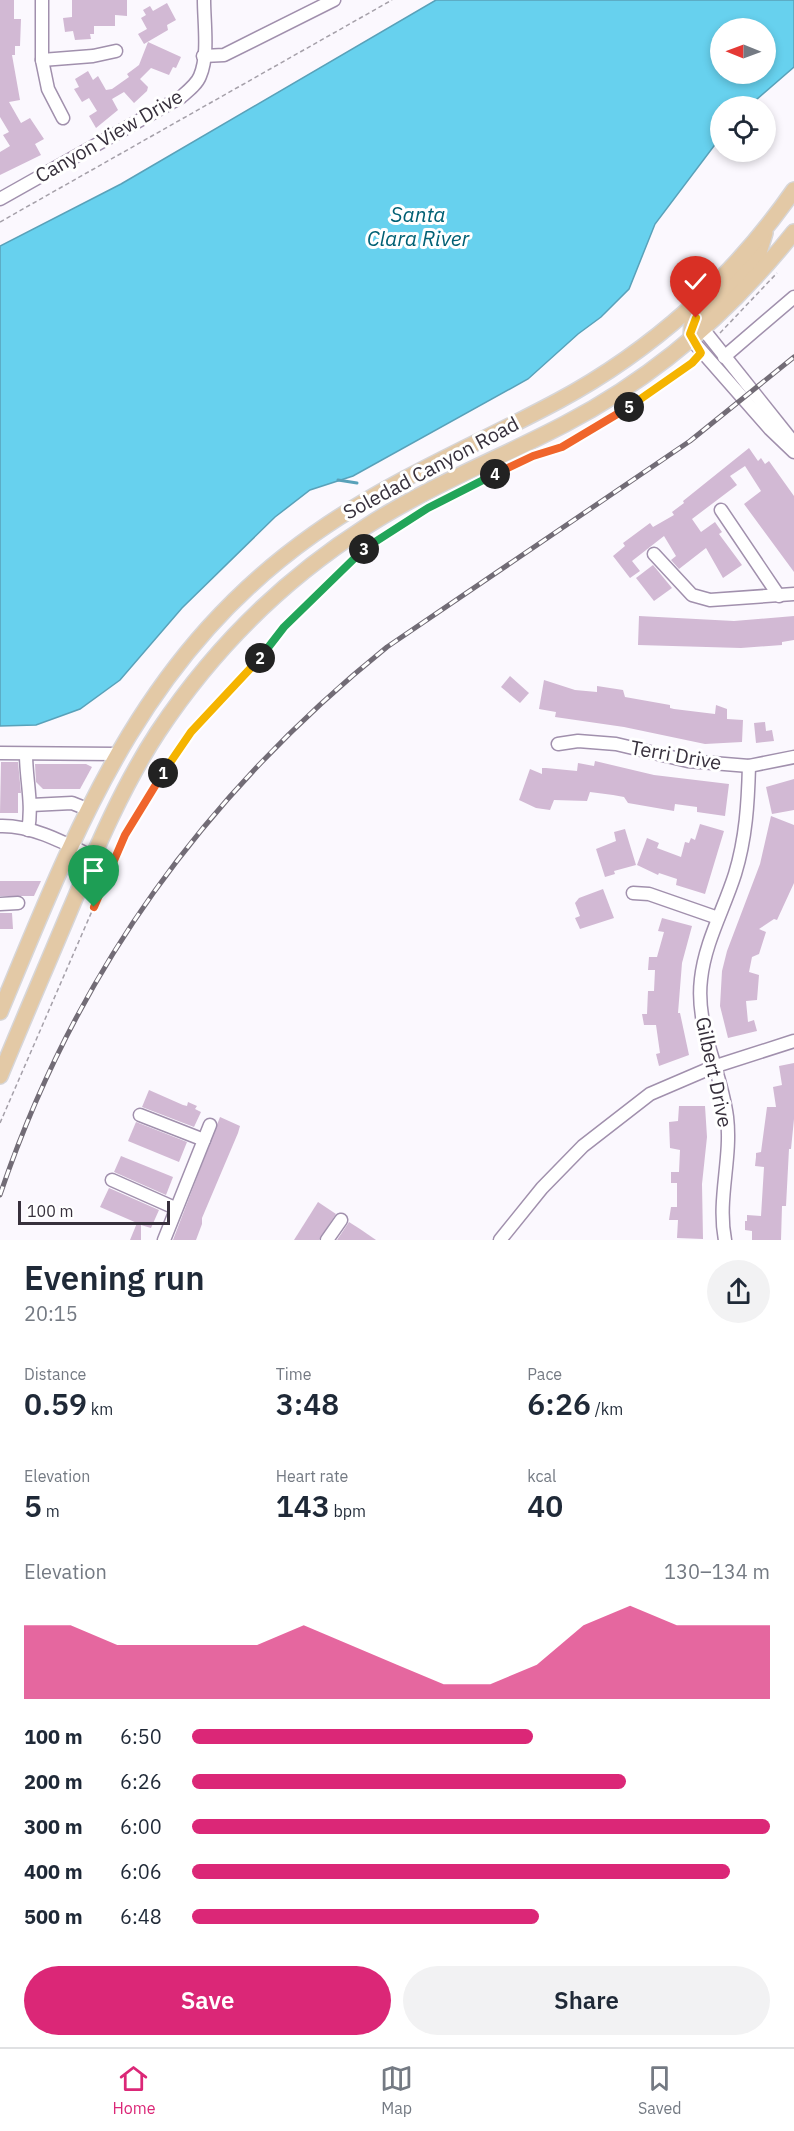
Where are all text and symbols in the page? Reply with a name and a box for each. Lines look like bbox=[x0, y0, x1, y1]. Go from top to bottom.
north arrow bbox=[710, 18, 776, 84]
map controls bbox=[710, 18, 776, 162]
street label: Canyon View Drive bbox=[30, 82, 187, 189]
button: locate bbox=[710, 96, 776, 162]
water label: Santa Clara River bbox=[367, 200, 470, 252]
pin bbox=[670, 256, 721, 318]
icon: check bbox=[679, 265, 712, 298]
pin: 5 bbox=[614, 392, 644, 422]
text: 5 bbox=[624, 397, 634, 417]
street label: Soledad Canyon Road bbox=[338, 410, 523, 525]
pin: 4 bbox=[480, 459, 510, 489]
text: 4 bbox=[490, 464, 500, 484]
pin: 3 bbox=[349, 534, 379, 564]
text: 3 bbox=[359, 539, 369, 559]
pin: 2 bbox=[245, 643, 275, 673]
text: 2 bbox=[255, 648, 265, 668]
street label: Terri Drive bbox=[628, 733, 724, 776]
pin: 1 bbox=[148, 758, 178, 788]
text: 1 bbox=[158, 763, 168, 783]
pin bbox=[68, 845, 119, 907]
icon: arrive bbox=[77, 854, 110, 887]
street label: Gilbert Drive bbox=[690, 1014, 739, 1130]
scale bar bbox=[18, 1198, 170, 1226]
text: 100 m bbox=[27, 1201, 74, 1221]
text: Evening run bbox=[24, 1256, 205, 1299]
button: share bbox=[707, 1260, 770, 1323]
text: 20:15 bbox=[24, 1300, 78, 1327]
text: Distance bbox=[24, 1364, 86, 1384]
text: Time bbox=[276, 1364, 312, 1384]
text: Pace bbox=[527, 1364, 562, 1384]
text: 0.59 bbox=[24, 1384, 87, 1423]
text: 3:48 bbox=[276, 1384, 339, 1423]
text: 6:26 bbox=[527, 1384, 591, 1423]
text: km bbox=[87, 1399, 113, 1419]
text: /km bbox=[591, 1399, 623, 1419]
text: Elevation bbox=[24, 1466, 90, 1486]
text: Heart rate bbox=[276, 1466, 348, 1486]
text: kcal bbox=[527, 1466, 556, 1486]
text: 5 bbox=[24, 1486, 42, 1525]
text: 143 bbox=[276, 1486, 330, 1525]
text: 40 bbox=[527, 1486, 563, 1525]
text: m bbox=[42, 1501, 60, 1521]
text: bpm bbox=[330, 1501, 366, 1521]
text: Elevation bbox=[24, 1558, 107, 1585]
text: 130–134 m bbox=[664, 1558, 770, 1585]
text: 100 m bbox=[24, 1723, 83, 1750]
text: 6:50 bbox=[120, 1723, 162, 1750]
text: 200 m bbox=[24, 1768, 83, 1795]
text: 6:26 bbox=[120, 1768, 162, 1795]
text: 300 m bbox=[24, 1813, 83, 1840]
text: 6:00 bbox=[120, 1813, 162, 1840]
text: 400 m bbox=[24, 1858, 83, 1885]
text: 6:06 bbox=[120, 1858, 162, 1885]
text: 500 m bbox=[24, 1903, 83, 1930]
text: 6:48 bbox=[120, 1903, 162, 1930]
button: Save bbox=[24, 1966, 391, 2035]
button: Share bbox=[403, 1966, 770, 2035]
tab: Home bbox=[112, 2062, 155, 2118]
tab: Map bbox=[380, 2062, 413, 2118]
tab: Saved bbox=[638, 2062, 682, 2118]

